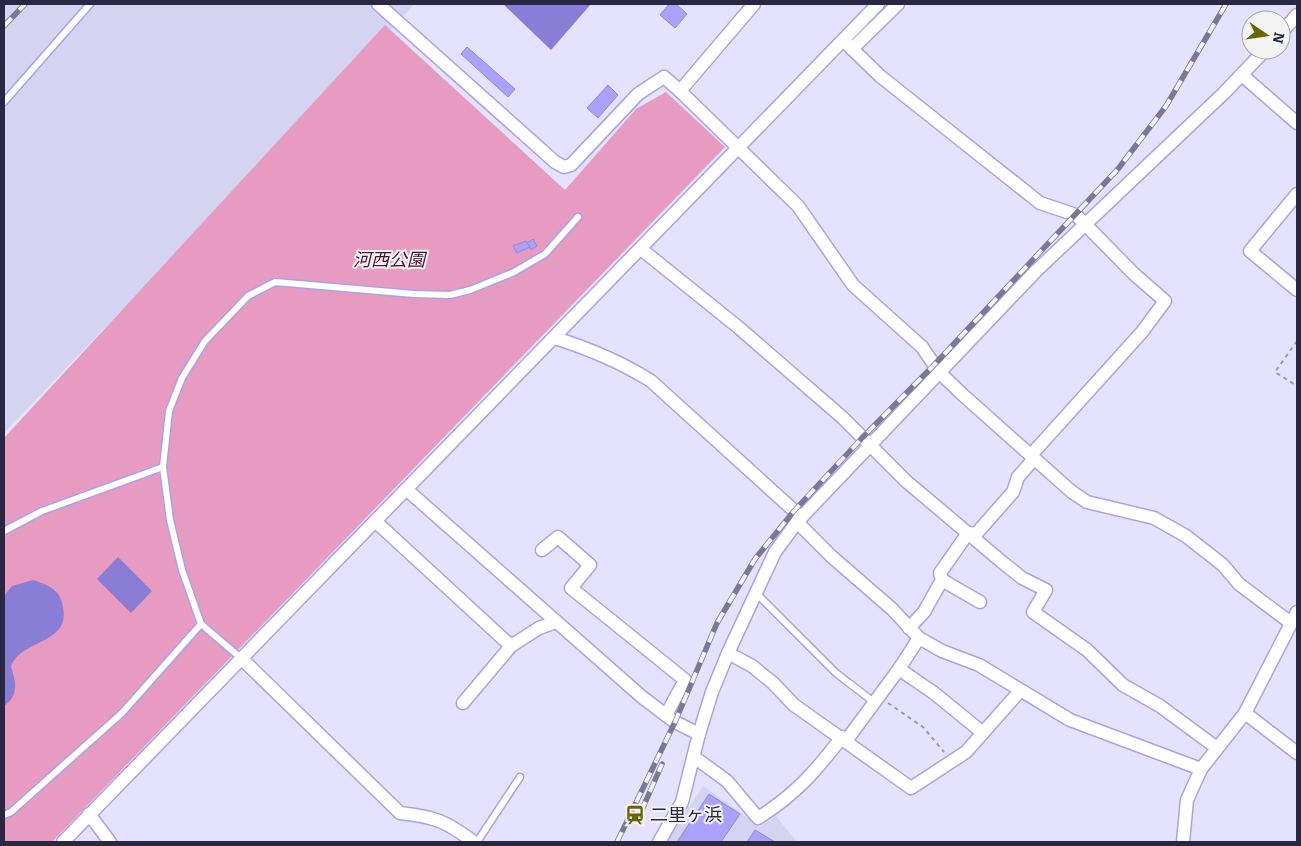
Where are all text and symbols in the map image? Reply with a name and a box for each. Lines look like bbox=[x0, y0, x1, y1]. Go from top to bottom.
north arrow bbox=[1241, 10, 1291, 60]
text: N bbox=[1269, 31, 1288, 45]
park label: 河西公園 bbox=[353, 249, 428, 271]
station icon: 二里ヶ浜 bbox=[624, 804, 646, 826]
place label: 二里ヶ浜 bbox=[650, 804, 722, 826]

